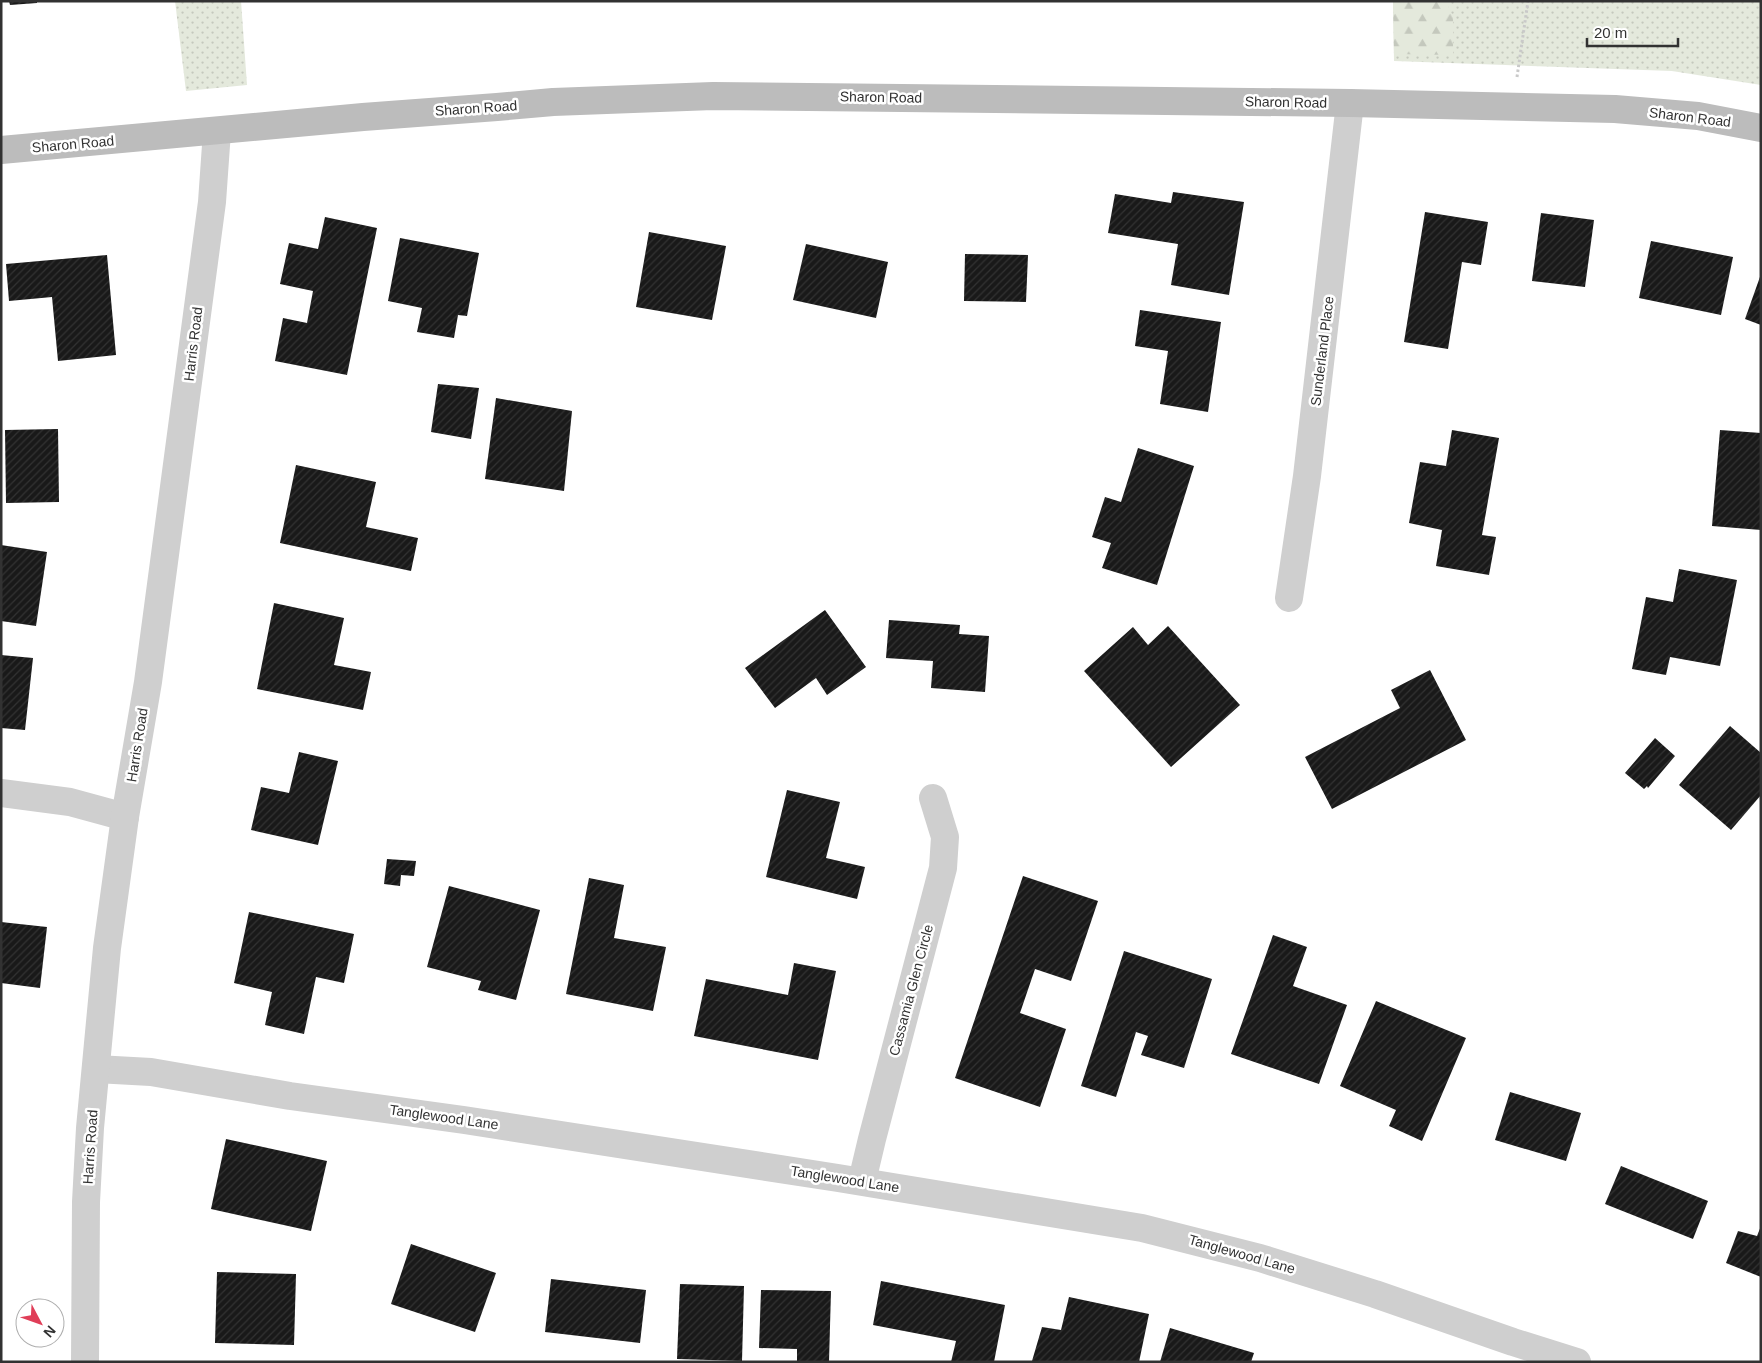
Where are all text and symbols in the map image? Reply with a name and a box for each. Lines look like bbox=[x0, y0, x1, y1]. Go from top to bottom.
scale bar bbox=[1587, 15, 1678, 47]
text: 20 m bbox=[1594, 24, 1627, 41]
street label: Sharon Road bbox=[840, 88, 922, 106]
street label: Sharon Road bbox=[1245, 93, 1327, 111]
street label: Sharon Road bbox=[434, 97, 518, 119]
street label: Sharon Road bbox=[1648, 104, 1732, 130]
street label: Sharon Road bbox=[31, 132, 115, 156]
street label: Sunderland Place bbox=[1307, 295, 1337, 407]
street label: Harris Road bbox=[181, 306, 205, 382]
street label: Harris Road bbox=[123, 707, 151, 783]
street label: Cassamia Glen Circle bbox=[886, 922, 936, 1057]
street label: Tanglewood Lane bbox=[389, 1101, 500, 1133]
street label: Harris Road bbox=[79, 1109, 101, 1185]
street label: Tanglewood Lane bbox=[790, 1163, 901, 1196]
street label: Tanglewood Lane bbox=[1187, 1231, 1297, 1277]
north arrow bbox=[15, 1298, 65, 1348]
text: N bbox=[40, 1322, 59, 1341]

